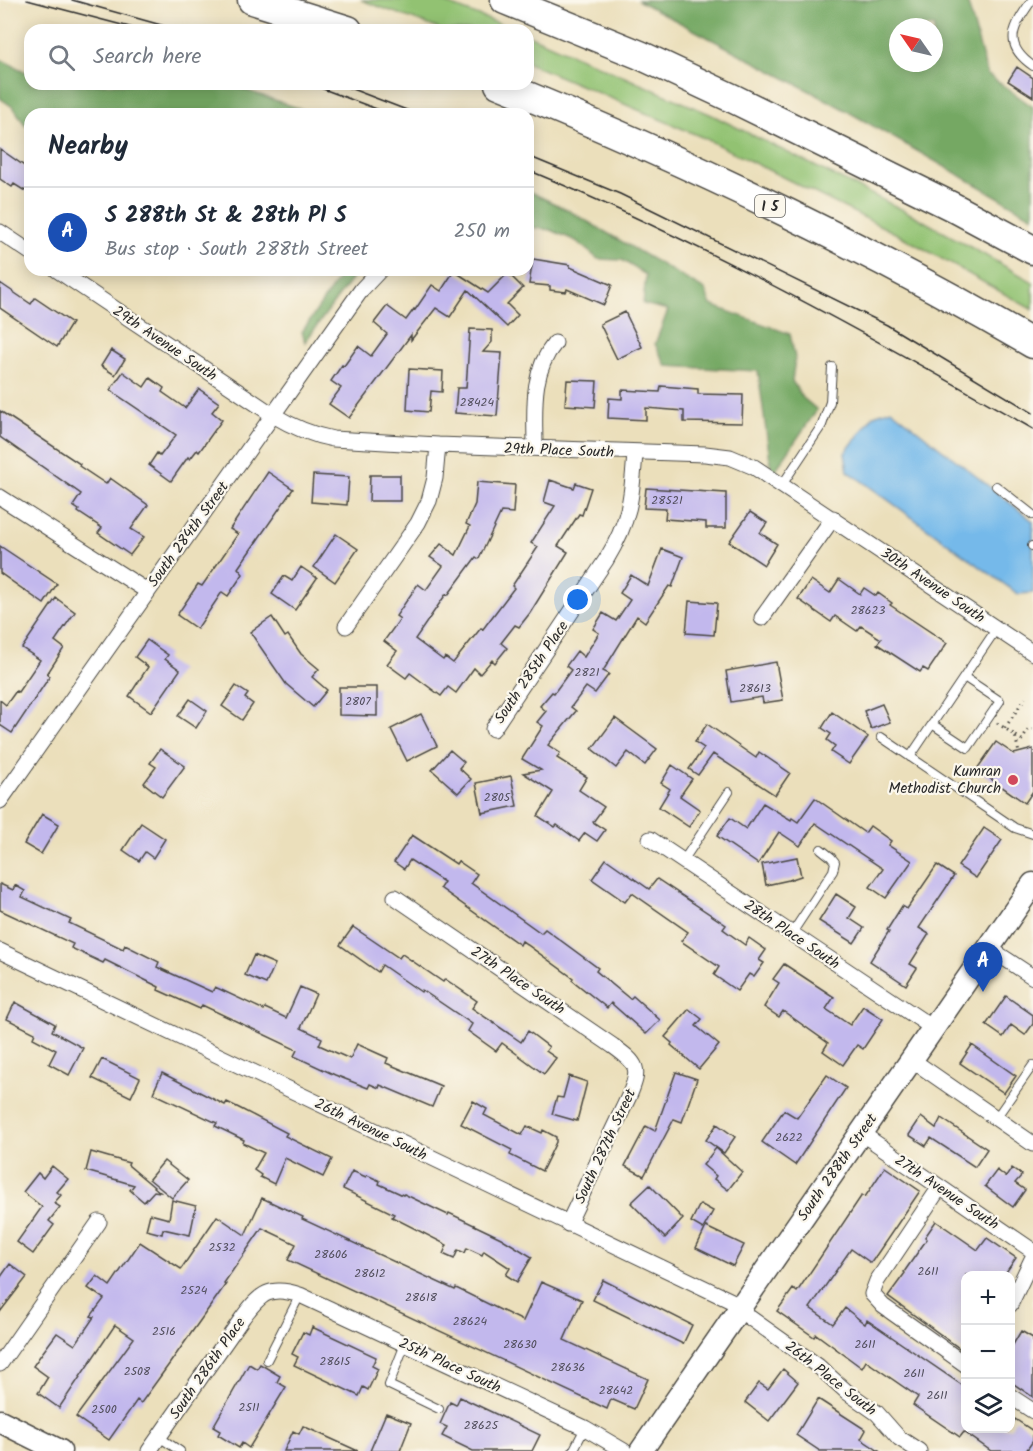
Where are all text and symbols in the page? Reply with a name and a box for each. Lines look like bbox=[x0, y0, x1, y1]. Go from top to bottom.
north arrow bbox=[889, 18, 943, 72]
search box bbox=[24, 24, 534, 90]
text: Search here bbox=[93, 40, 201, 75]
icon: search bbox=[45, 41, 78, 74]
text: Nearby bbox=[48, 126, 128, 168]
road number: I 5 bbox=[755, 195, 785, 217]
text: S 288th St & 28th Pl S bbox=[105, 199, 347, 234]
text: A bbox=[61, 216, 74, 248]
text: 250 m bbox=[454, 216, 510, 248]
text: Bus stop · South 288th Street bbox=[105, 234, 368, 266]
street label: 29th Avenue South bbox=[107, 300, 222, 388]
house number: 28424 bbox=[460, 393, 495, 412]
street label: 29th Place South bbox=[504, 437, 614, 465]
street label: South 284th Street bbox=[142, 477, 236, 593]
house number: 28521 bbox=[651, 491, 683, 510]
street label: 30th Avenue South bbox=[875, 542, 990, 630]
your location bbox=[563, 585, 592, 614]
house number: 28623 bbox=[851, 601, 885, 620]
street label: South 285th Place bbox=[488, 616, 575, 729]
house number: 2821 bbox=[575, 663, 600, 682]
house number: 28613 bbox=[739, 679, 771, 698]
house number: 2807 bbox=[345, 692, 371, 711]
place label: Kumran Methodist Church bbox=[889, 760, 1001, 801]
marker: Kumran Methodist Church bbox=[1006, 773, 1020, 787]
house number: 2805 bbox=[484, 788, 512, 807]
street label: 28th Place South bbox=[738, 894, 844, 976]
street label: 27th Place South bbox=[465, 940, 570, 1021]
pin: A bbox=[964, 942, 1002, 992]
street label: South 287th Street bbox=[569, 1085, 643, 1208]
street label: 26th Avenue South bbox=[310, 1092, 431, 1168]
street label: South 288th Street bbox=[792, 1109, 884, 1226]
house number: 2622 bbox=[775, 1128, 803, 1147]
street label: 27th Avenue South bbox=[889, 1149, 1004, 1237]
house number: 2532 bbox=[208, 1238, 236, 1257]
house number: 28606 bbox=[314, 1245, 348, 1264]
house number: 2611 bbox=[917, 1262, 939, 1281]
house number: 28612 bbox=[354, 1264, 386, 1283]
map controls bbox=[961, 1271, 1015, 1433]
button: + bbox=[961, 1271, 1015, 1325]
house number: 2524 bbox=[180, 1281, 208, 1300]
house number: 28618 bbox=[405, 1288, 438, 1307]
street label: South 286th Place bbox=[164, 1312, 252, 1425]
house number: 28624 bbox=[453, 1312, 488, 1331]
house number: 2516 bbox=[152, 1322, 176, 1341]
button: − bbox=[961, 1325, 1015, 1379]
street label: 25th Place South bbox=[394, 1332, 505, 1400]
house number: 28630 bbox=[503, 1335, 537, 1354]
street label: 26th Place South bbox=[779, 1335, 882, 1422]
house number: 2611 bbox=[854, 1335, 876, 1354]
house number: 28615 bbox=[319, 1352, 352, 1371]
house number: 28636 bbox=[551, 1358, 585, 1377]
house number: 2508 bbox=[124, 1362, 151, 1381]
house number: 2611 bbox=[903, 1364, 925, 1383]
button: layers bbox=[961, 1379, 1015, 1433]
house number: 28642 bbox=[599, 1381, 633, 1400]
house number: 2611 bbox=[926, 1386, 948, 1405]
house number: 2511 bbox=[239, 1398, 260, 1417]
house number: 2500 bbox=[91, 1400, 117, 1419]
house number: 28625 bbox=[464, 1416, 500, 1435]

